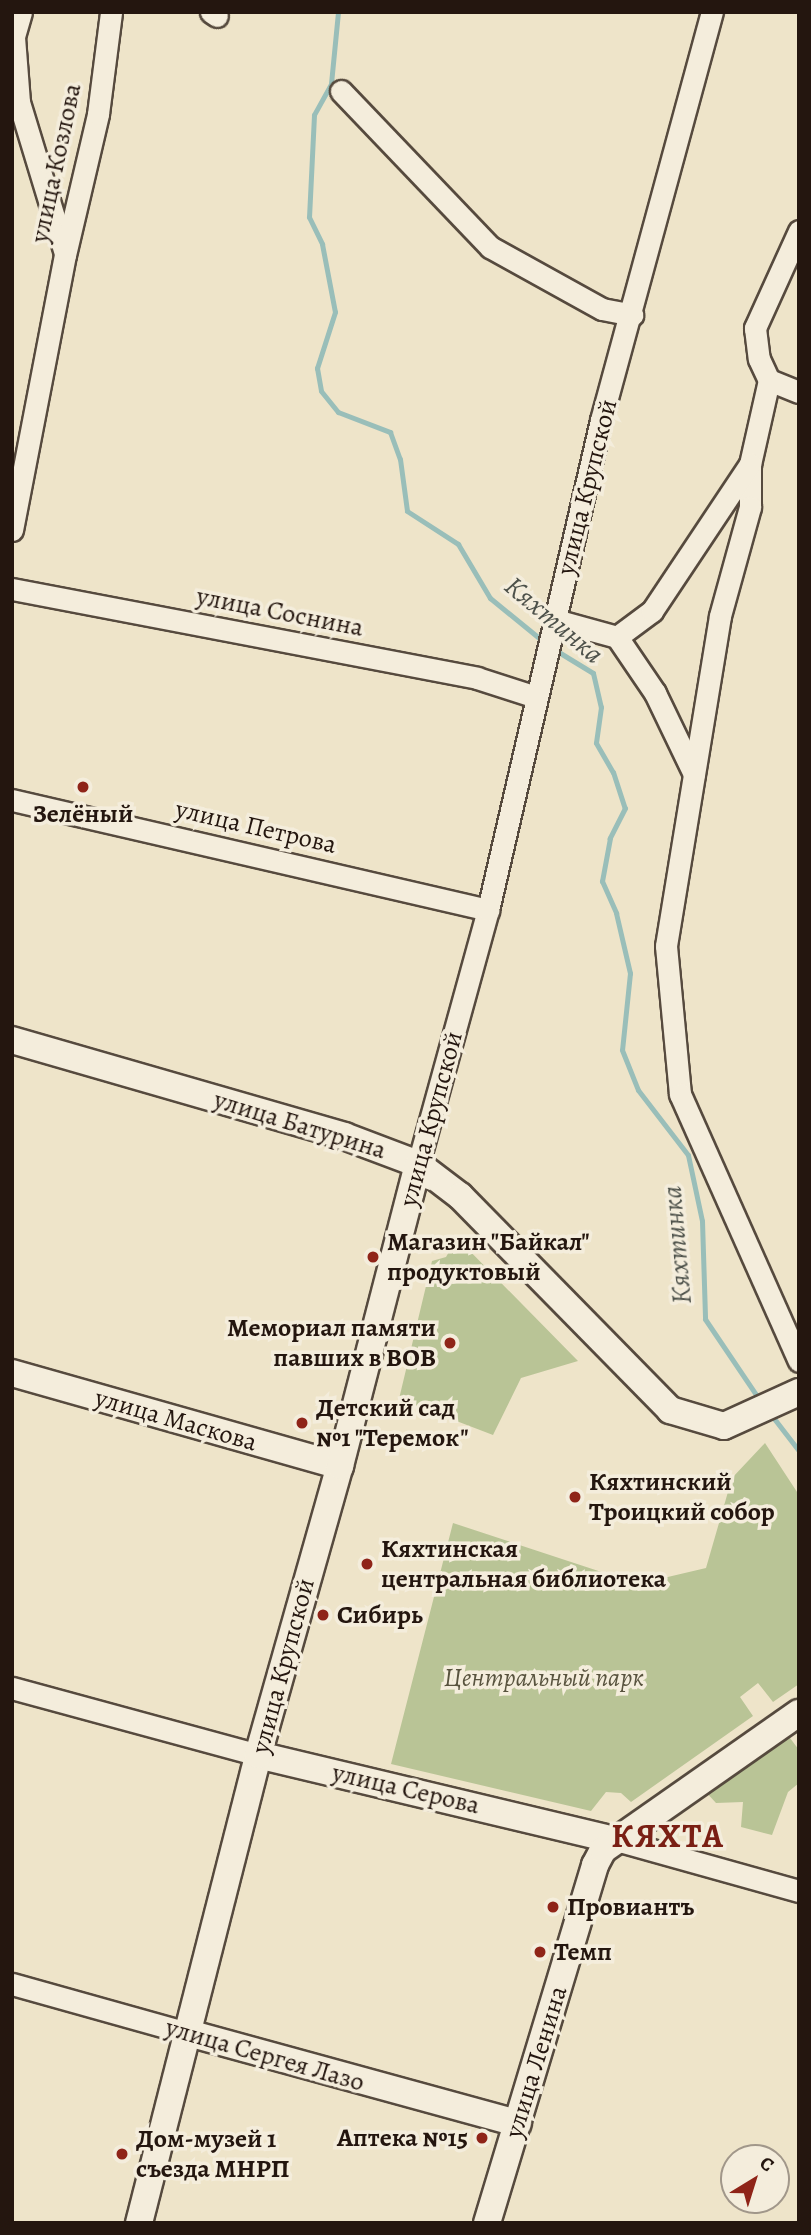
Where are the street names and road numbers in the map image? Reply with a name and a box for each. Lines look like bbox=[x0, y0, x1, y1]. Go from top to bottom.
street label: улица Козлова bbox=[24, 80, 88, 246]
street label: улица Крупской bbox=[550, 396, 624, 578]
street label: улица Соснина bbox=[194, 581, 366, 643]
street label: улица Петрова bbox=[173, 793, 339, 861]
street label: улица Крупской bbox=[393, 1028, 469, 1210]
street label: улица Батурина bbox=[210, 1084, 390, 1166]
street label: улица Маскова bbox=[91, 1382, 261, 1458]
street label: улица Крупской bbox=[245, 1575, 321, 1757]
street label: улица Серова bbox=[329, 1757, 483, 1821]
street label: улица Ленина bbox=[498, 1982, 574, 2142]
street label: улица Сергея Лазо bbox=[162, 2012, 368, 2098]

